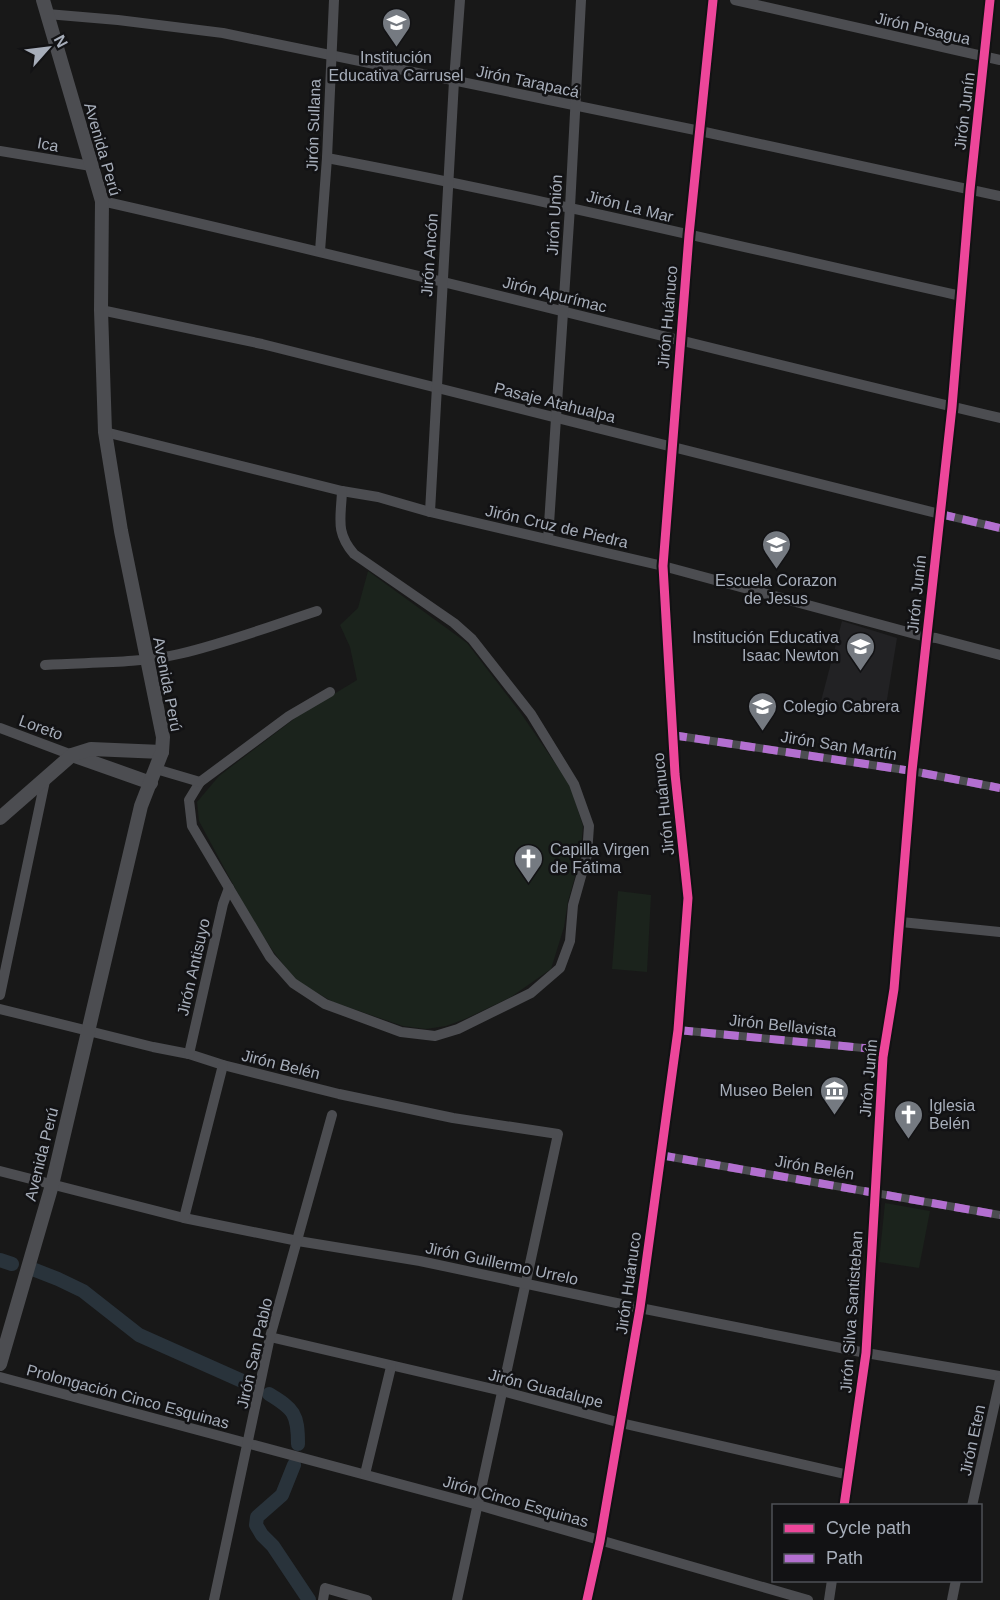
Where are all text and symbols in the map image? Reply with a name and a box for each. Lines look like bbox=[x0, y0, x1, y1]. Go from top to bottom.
school or university icon: Institución Educativa Carrusel bbox=[380, 6, 412, 48]
street label: Jirón Pisagua bbox=[874, 9, 972, 48]
north arrow bbox=[18, 18, 78, 78]
text: N bbox=[51, 32, 71, 50]
place label: Institución Educativa Carrusel bbox=[328, 49, 464, 84]
street label: Jirón Tarapacá bbox=[475, 62, 581, 101]
street label: Jirón Junín bbox=[951, 71, 978, 151]
street label: Jirón Sullana bbox=[303, 78, 324, 172]
street label: Avenida Perú bbox=[81, 101, 124, 198]
street label: Ica bbox=[36, 134, 60, 155]
street label: Jirón Unión bbox=[544, 174, 565, 256]
street label: Jirón La Mar bbox=[585, 187, 676, 226]
street label: Jirón Ancón bbox=[418, 213, 441, 297]
street label: Jirón Huánuco bbox=[655, 265, 680, 369]
street label: Jirón Apurímac bbox=[501, 273, 609, 316]
street label: Pasaje Atahualpa bbox=[492, 379, 617, 426]
street label: Jirón Cruz de Piedra bbox=[484, 502, 630, 551]
school or university icon: Escuela Corazon de Jesus bbox=[760, 528, 792, 570]
street label: Jirón Junín bbox=[904, 554, 929, 634]
place label: Escuela Corazon de Jesus bbox=[715, 572, 837, 607]
place label: Institución Educativa Isaac Newton bbox=[692, 629, 839, 664]
school or university icon: Institución Educativa Isaac Newton bbox=[844, 630, 876, 672]
street label: Avenida Perú bbox=[150, 635, 185, 733]
school or university icon: Colegio Cabrera bbox=[746, 690, 778, 732]
place label: Colegio Cabrera bbox=[783, 698, 900, 715]
street label: Loreto bbox=[17, 712, 65, 743]
street label: Jirón San Martín bbox=[780, 728, 898, 763]
street label: Jirón Huánuco bbox=[650, 752, 677, 856]
place label: Capilla Virgen de Fátima bbox=[550, 841, 649, 876]
church icon: Capilla Virgen de Fátima bbox=[513, 842, 545, 884]
street label: Jirón Antisuyo bbox=[174, 917, 213, 1018]
street label: Jirón Bellavista bbox=[729, 1011, 837, 1040]
street label: Jirón Junín bbox=[857, 1038, 880, 1118]
street label: Jirón Belén bbox=[240, 1047, 322, 1082]
museum icon: Museo Belen bbox=[818, 1074, 850, 1116]
place label: Museo Belen bbox=[720, 1082, 813, 1099]
place label: Iglesia Belén bbox=[929, 1097, 975, 1132]
church icon: Iglesia Belén bbox=[892, 1098, 924, 1140]
street label: Avenida Perú bbox=[22, 1106, 61, 1203]
street label: Jirón Belén bbox=[774, 1152, 856, 1183]
street label: Jirón Silva Santisteban bbox=[837, 1230, 866, 1394]
street label: Jirón Huánuco bbox=[613, 1231, 644, 1335]
street label: Jirón Guillermo Urrelo bbox=[424, 1239, 580, 1288]
street label: Jirón San Pablo bbox=[233, 1296, 275, 1410]
street label: Prolongación Cinco Esquinas bbox=[25, 1361, 231, 1432]
street label: Jirón Guadalupe bbox=[487, 1366, 605, 1411]
street label: Jirón Eten bbox=[957, 1403, 988, 1477]
street label: Jirón Cinco Esquinas bbox=[441, 1473, 590, 1530]
legend bbox=[772, 1504, 982, 1582]
text: Cycle path bbox=[826, 1518, 911, 1538]
text: Path bbox=[826, 1548, 863, 1568]

